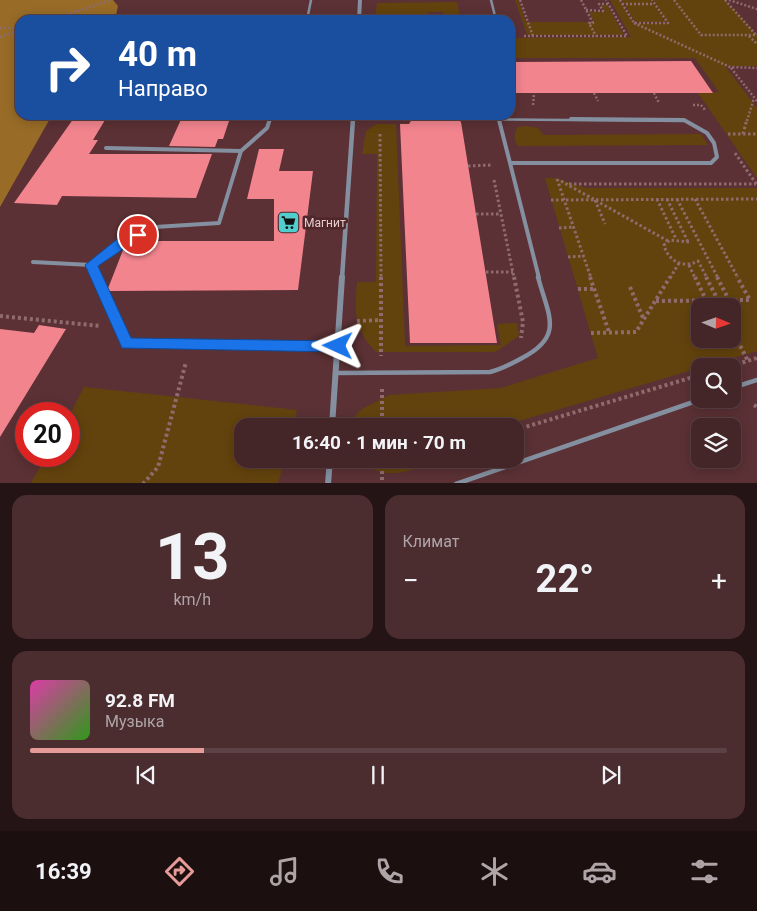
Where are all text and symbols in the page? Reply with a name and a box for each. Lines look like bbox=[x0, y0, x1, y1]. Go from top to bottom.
text: 40 m bbox=[118, 34, 197, 75]
icon: right bbox=[35, 35, 100, 100]
text: Направо bbox=[118, 76, 208, 101]
supermarket icon: Магнит bbox=[276, 211, 300, 235]
pin bbox=[117, 214, 159, 256]
place label: Магнит bbox=[304, 216, 346, 230]
icon: arrive bbox=[124, 221, 152, 249]
north arrow bbox=[691, 298, 741, 348]
map controls bbox=[691, 298, 741, 468]
position arrow bbox=[311, 319, 363, 371]
button: search bbox=[691, 358, 741, 408]
speed limit sign: 20 bbox=[15, 402, 80, 467]
button: layers bbox=[691, 418, 741, 468]
text: 16:40 · 1 мин · 70 m bbox=[292, 431, 466, 454]
text: 13 bbox=[155, 519, 230, 595]
text: Климат bbox=[403, 532, 459, 551]
text: 22° bbox=[536, 557, 594, 601]
text: − bbox=[403, 564, 419, 597]
text: + bbox=[711, 564, 727, 597]
text: km/h bbox=[173, 590, 211, 609]
text: 92.8 FM bbox=[105, 689, 175, 712]
text: Музыка bbox=[105, 712, 164, 731]
icon: previous bbox=[132, 761, 160, 789]
icon: pause bbox=[364, 761, 392, 789]
icon: next bbox=[597, 761, 625, 789]
icon: directions bbox=[162, 854, 197, 889]
icon: music bbox=[267, 854, 302, 889]
icon: phone bbox=[372, 854, 407, 889]
icon: climate bbox=[477, 854, 512, 889]
icon: car bbox=[582, 854, 617, 889]
icon: filters bbox=[687, 854, 722, 889]
text: 16:39 bbox=[35, 859, 92, 884]

